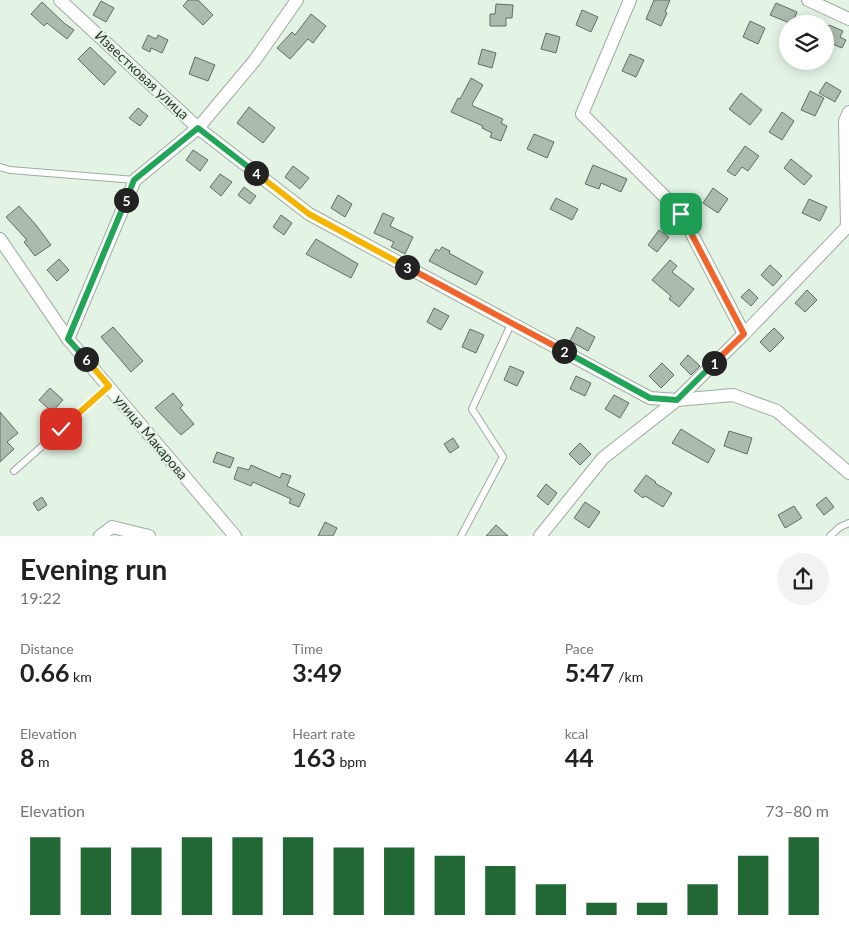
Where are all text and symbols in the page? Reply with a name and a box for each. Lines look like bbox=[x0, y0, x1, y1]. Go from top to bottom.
map controls bbox=[779, 15, 834, 70]
button: layers bbox=[779, 15, 834, 70]
street label: Известковая улица bbox=[92, 27, 193, 123]
pin: 4 bbox=[244, 160, 268, 186]
text: 4 bbox=[252, 165, 261, 182]
pin: 5 bbox=[114, 188, 138, 212]
text: 5 bbox=[122, 192, 131, 209]
pin bbox=[660, 193, 702, 235]
icon: arrive bbox=[667, 200, 695, 228]
pin: 3 bbox=[394, 254, 420, 280]
text: 3 bbox=[403, 259, 412, 276]
pin: 2 bbox=[552, 338, 576, 364]
text: 2 bbox=[560, 343, 569, 360]
pin: 6 bbox=[74, 346, 98, 372]
pin: 1 bbox=[702, 350, 726, 376]
text: 6 bbox=[82, 351, 91, 368]
text: 1 bbox=[710, 355, 719, 372]
street label: улица Макарова bbox=[111, 391, 192, 483]
pin bbox=[40, 408, 82, 450]
icon: check bbox=[47, 415, 75, 443]
text: Evening run bbox=[20, 552, 167, 586]
button: share bbox=[777, 553, 829, 605]
text: 19:22 bbox=[20, 588, 61, 607]
text: Distance bbox=[20, 640, 74, 657]
text: Time bbox=[292, 640, 323, 657]
text: Pace bbox=[565, 640, 594, 657]
text: 0.66 bbox=[20, 657, 69, 687]
text: 3:49 bbox=[292, 657, 342, 687]
text: 5:47 bbox=[565, 657, 615, 687]
text: km bbox=[69, 668, 92, 685]
text: /km bbox=[615, 668, 643, 685]
text: Elevation bbox=[20, 725, 77, 742]
text: Heart rate bbox=[292, 725, 355, 742]
text: kcal bbox=[565, 725, 588, 742]
text: 8 bbox=[20, 742, 35, 772]
text: 163 bbox=[292, 742, 336, 772]
text: 44 bbox=[565, 742, 594, 772]
text: m bbox=[35, 753, 50, 770]
text: bpm bbox=[336, 753, 367, 770]
text: Elevation bbox=[20, 801, 85, 820]
text: 73–80 m bbox=[765, 801, 829, 820]

